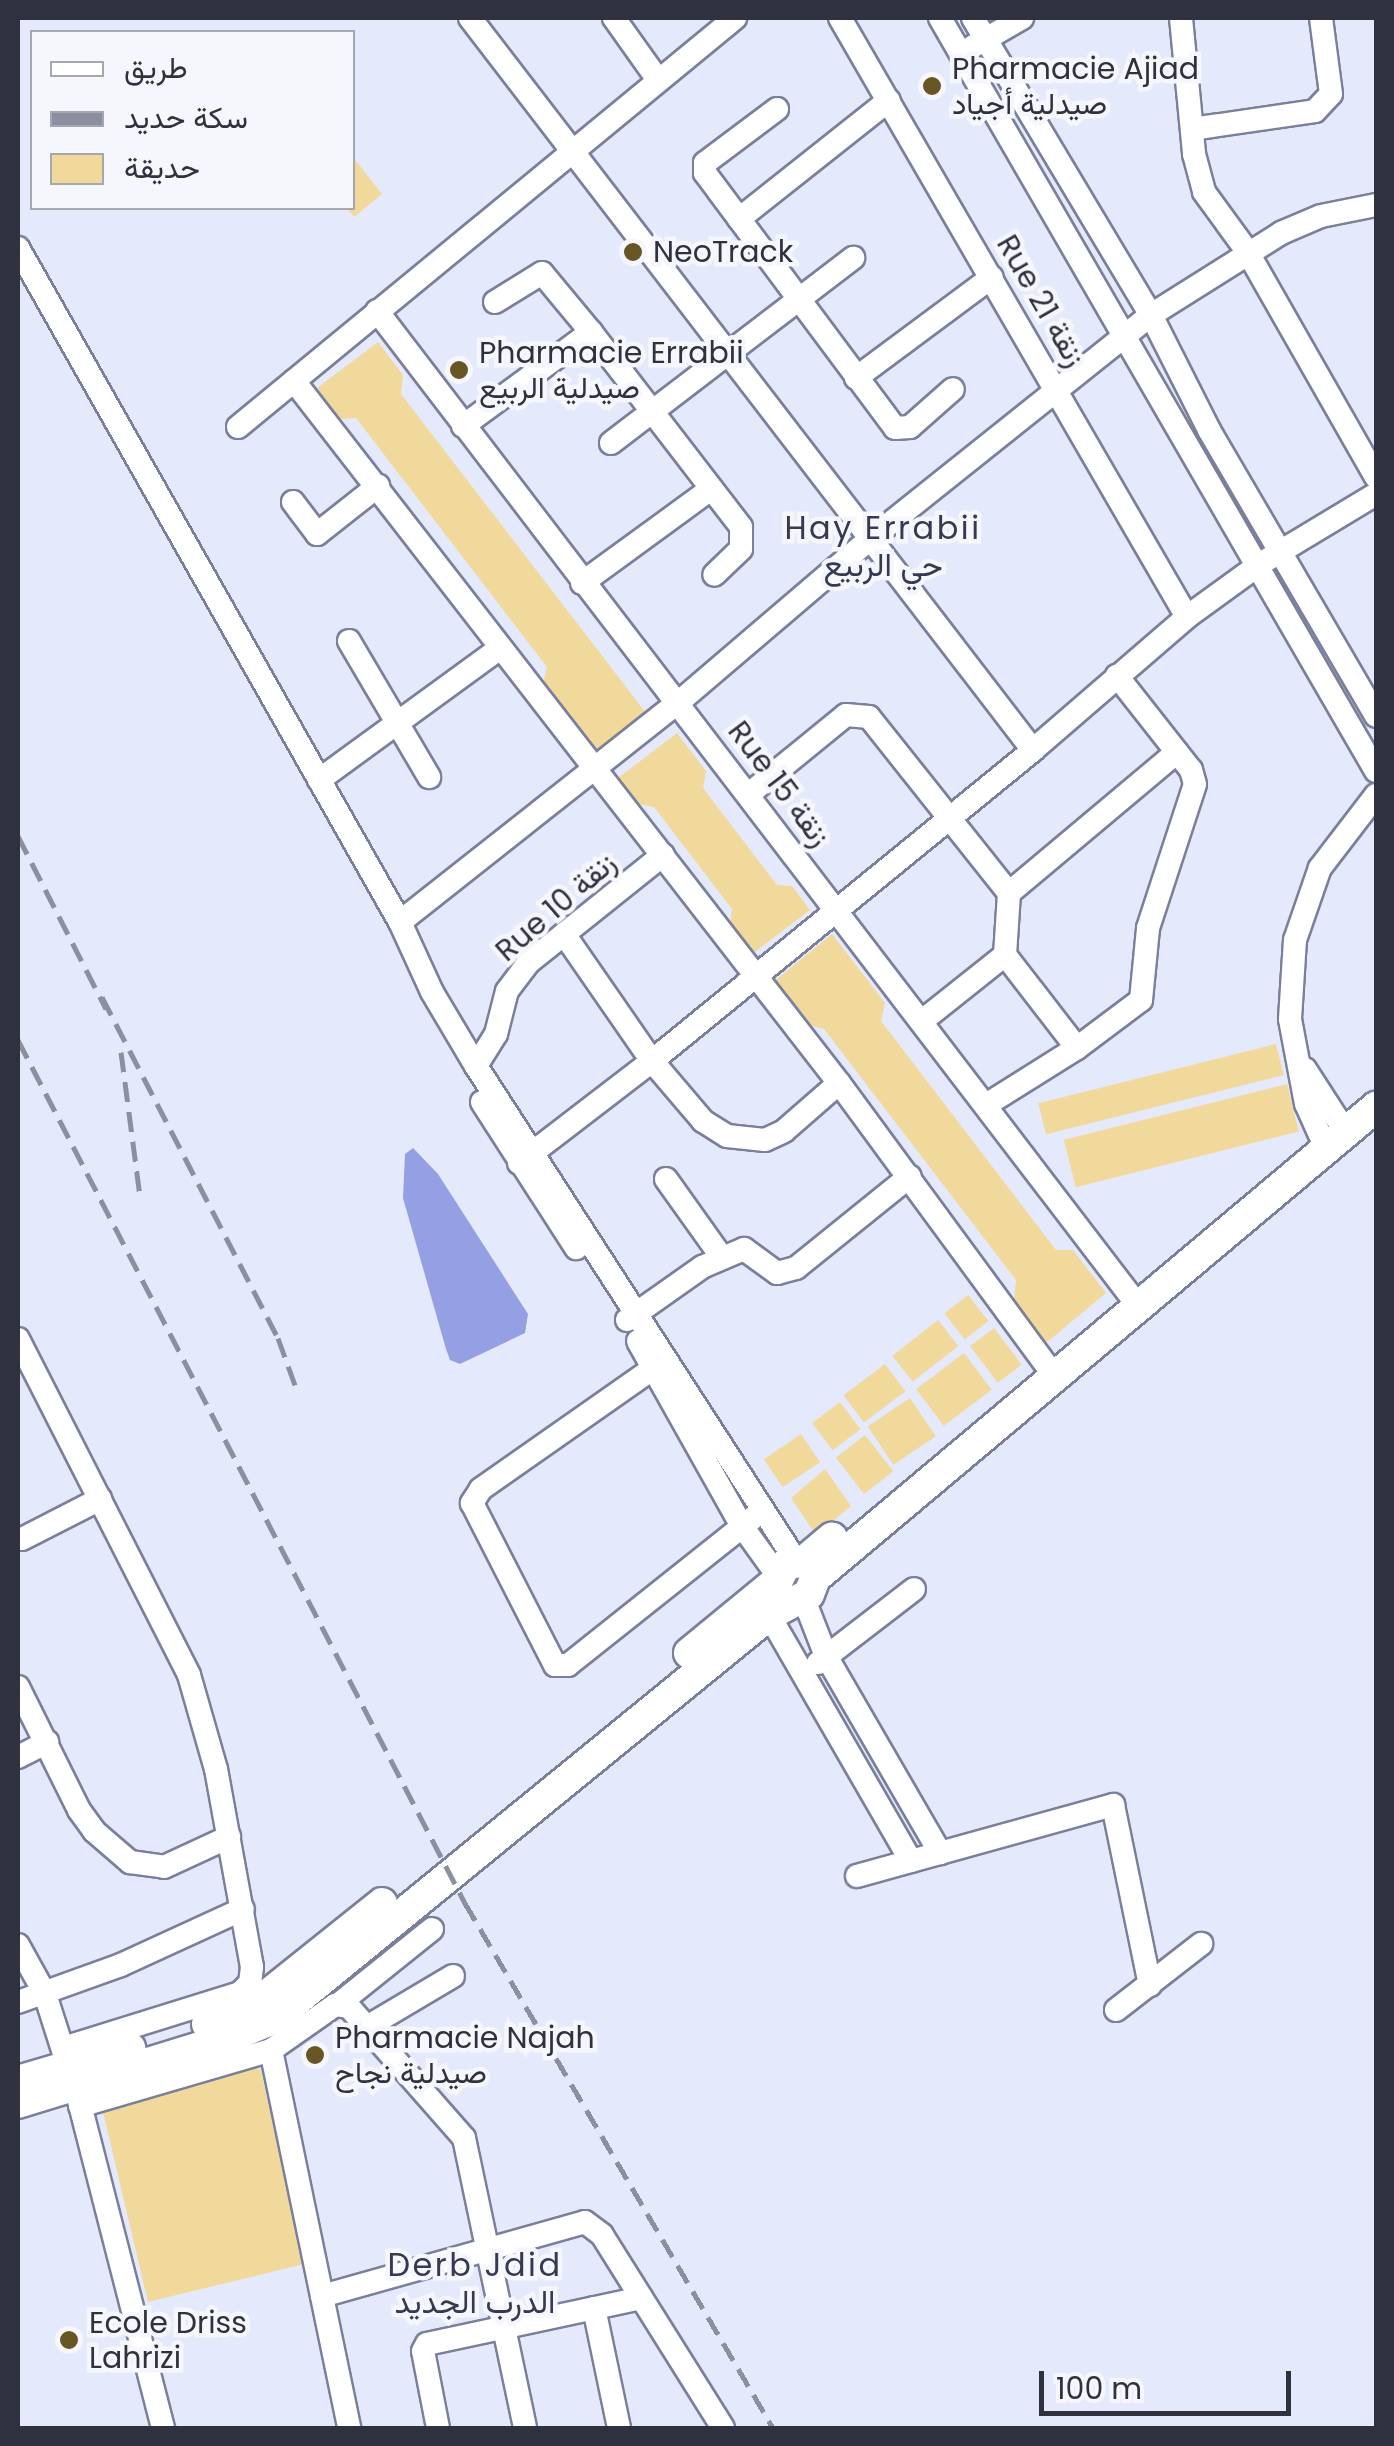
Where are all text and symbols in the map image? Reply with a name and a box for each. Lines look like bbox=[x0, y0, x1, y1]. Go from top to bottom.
legend bbox=[30, 30, 355, 210]
text: طريق bbox=[124, 46, 188, 89]
place label: Pharmacie Ajiad صيدلية أجياد bbox=[952, 51, 1199, 122]
marker: Pharmacie Ajiad صيدلية أجياد bbox=[921, 75, 943, 97]
text: سكة حديد bbox=[124, 96, 248, 139]
text: حديقة bbox=[124, 146, 200, 189]
street label: Rue 21 زنقة bbox=[989, 229, 1093, 373]
place label: NeoTrack bbox=[653, 234, 793, 270]
marker: NeoTrack bbox=[622, 241, 644, 263]
place label: Pharmacie Errabii صيدلية الربيع bbox=[479, 335, 744, 406]
marker: Pharmacie Errabii صيدلية الربيع bbox=[448, 359, 470, 381]
district label: Hay Errabii حي الربيع bbox=[784, 510, 982, 585]
street label: Rue 15 زنقة bbox=[720, 714, 838, 854]
street label: Rue 10 زنقة bbox=[488, 845, 624, 969]
place label: Pharmacie Najah صيدلية نجاح bbox=[335, 2020, 595, 2090]
marker: Pharmacie Najah صيدلية نجاح bbox=[304, 2044, 326, 2066]
district label: Derb Jdid الدرب الجديد bbox=[387, 2247, 563, 2322]
place label: Ecole Driss Lahrizi bbox=[89, 2305, 247, 2376]
marker: Ecole Driss Lahrizi bbox=[58, 2329, 80, 2351]
scale bar bbox=[1044, 2351, 1296, 2413]
text: 100 m bbox=[1056, 2367, 1142, 2410]

